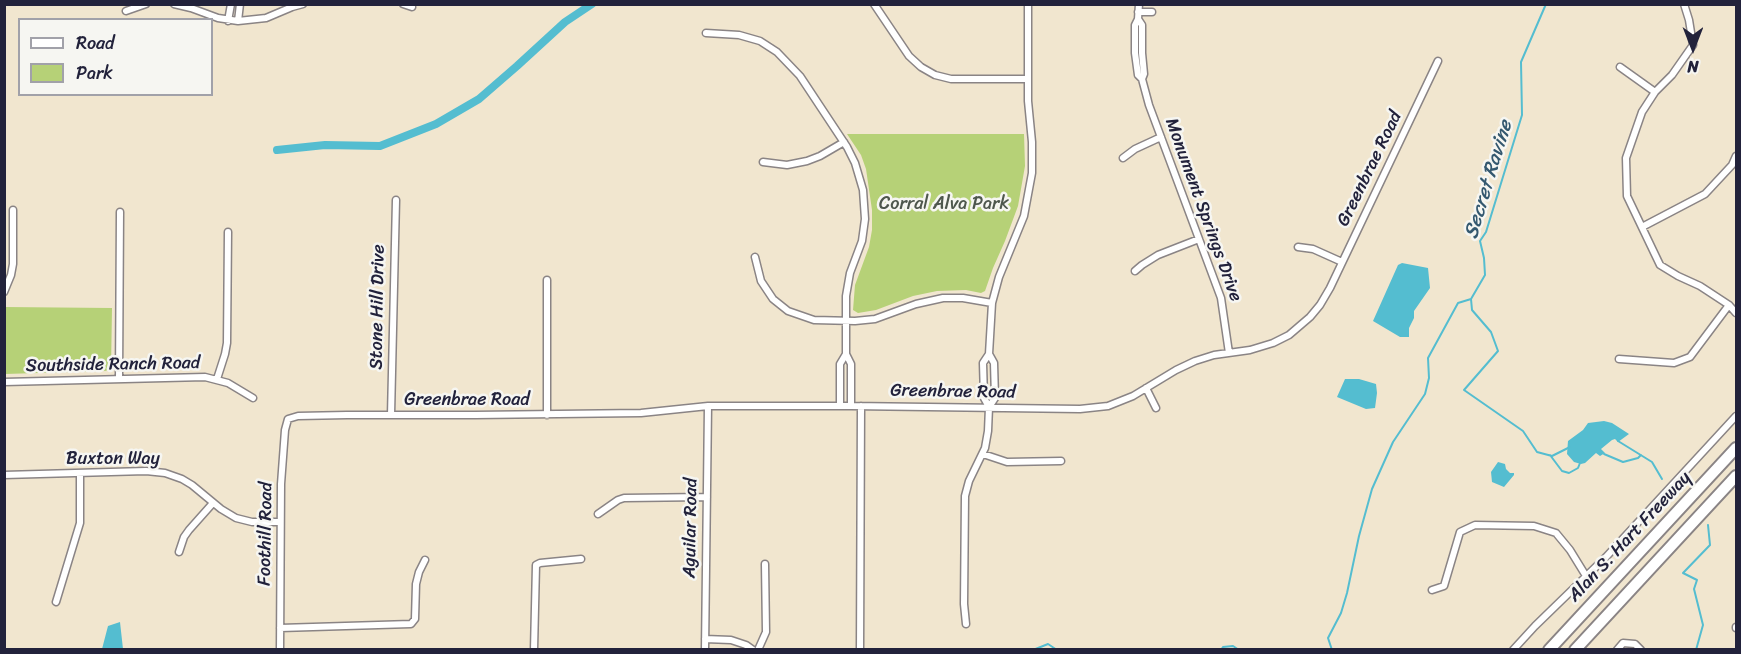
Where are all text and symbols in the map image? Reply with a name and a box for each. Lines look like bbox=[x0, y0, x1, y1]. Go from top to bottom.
legend bbox=[18, 18, 213, 96]
north arrow bbox=[1663, 18, 1723, 78]
text: Road bbox=[76, 27, 115, 59]
text: N bbox=[1687, 52, 1699, 81]
text: Park bbox=[76, 57, 113, 89]
street label: Greenbrae Road bbox=[1333, 108, 1407, 230]
street label: Monument Springs Drive bbox=[1160, 115, 1246, 305]
water label: Secret Ravine bbox=[1460, 118, 1518, 242]
park label: Corral Alva Park bbox=[879, 193, 1009, 215]
street label: Stone Hill Drive bbox=[366, 244, 390, 370]
street label: Southside Ranch Road bbox=[26, 353, 200, 377]
street label: Greenbrae Road bbox=[890, 380, 1016, 404]
street label: Greenbrae Road bbox=[404, 389, 530, 411]
street label: Buxton Way bbox=[66, 448, 160, 470]
street label: Alan S. Hart Freeway bbox=[1564, 468, 1696, 606]
street label: Aguilar Road bbox=[679, 478, 703, 578]
street label: Foothill Road bbox=[254, 482, 278, 586]

